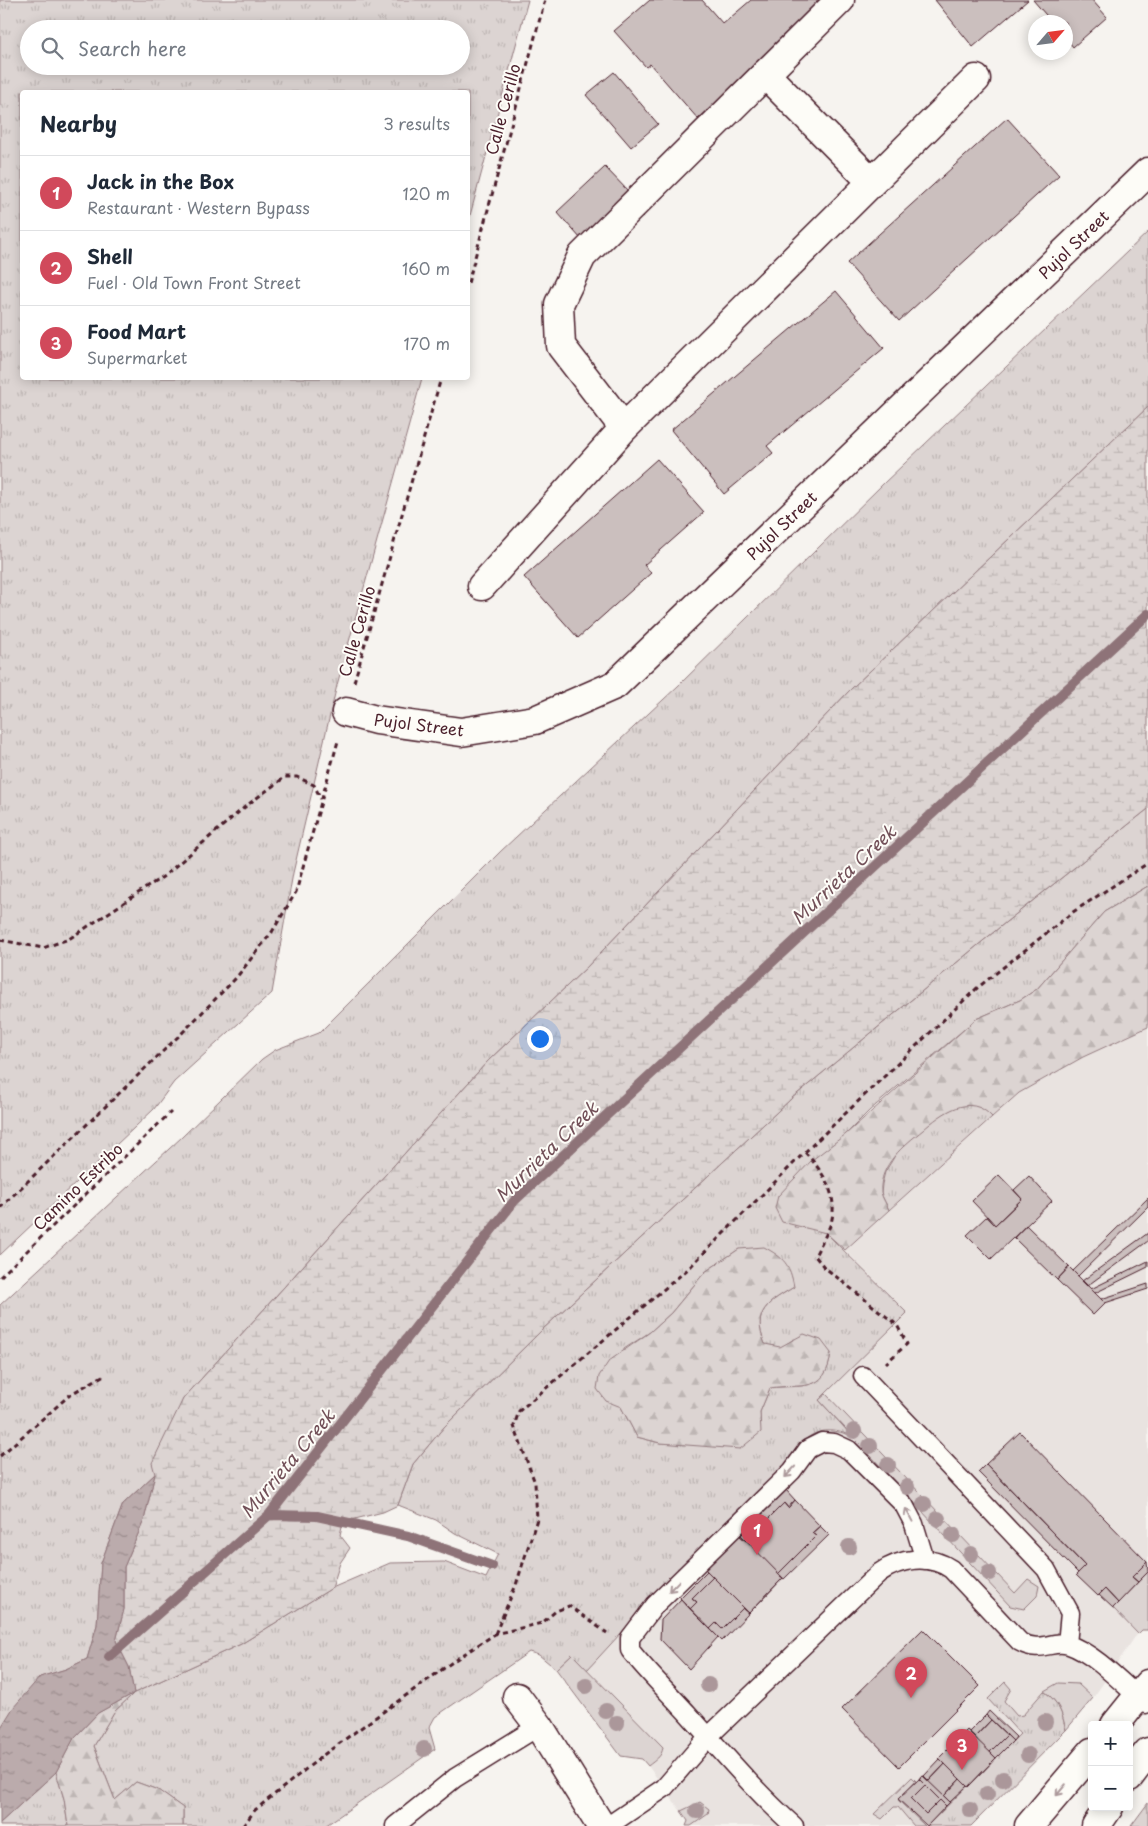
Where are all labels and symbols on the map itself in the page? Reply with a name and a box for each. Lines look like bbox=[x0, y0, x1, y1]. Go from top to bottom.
north arrow bbox=[1028, 15, 1073, 60]
street label: Calle Cerillo bbox=[478, 61, 526, 157]
street label: Pujol Street bbox=[1032, 204, 1114, 284]
street label: Pujol Street bbox=[740, 485, 822, 565]
street label: Calle Cerillo bbox=[332, 583, 380, 679]
street label: Pujol Street bbox=[373, 707, 466, 741]
water label: Murrieta Creek bbox=[784, 817, 902, 930]
your location bbox=[527, 1026, 553, 1052]
water label: Murrieta Creek bbox=[488, 1094, 605, 1208]
street label: Camino Estribo bbox=[26, 1137, 128, 1235]
water label: Murrieta Creek bbox=[233, 1402, 341, 1523]
one-way arrow bbox=[784, 1466, 796, 1479]
one-way arrow bbox=[904, 1507, 914, 1522]
pin: 1 bbox=[741, 1514, 773, 1555]
one-way arrow bbox=[668, 1580, 680, 1592]
pin: 2 bbox=[895, 1657, 927, 1698]
pin: 3 bbox=[946, 1729, 978, 1770]
one-way arrow bbox=[1055, 1783, 1067, 1796]

